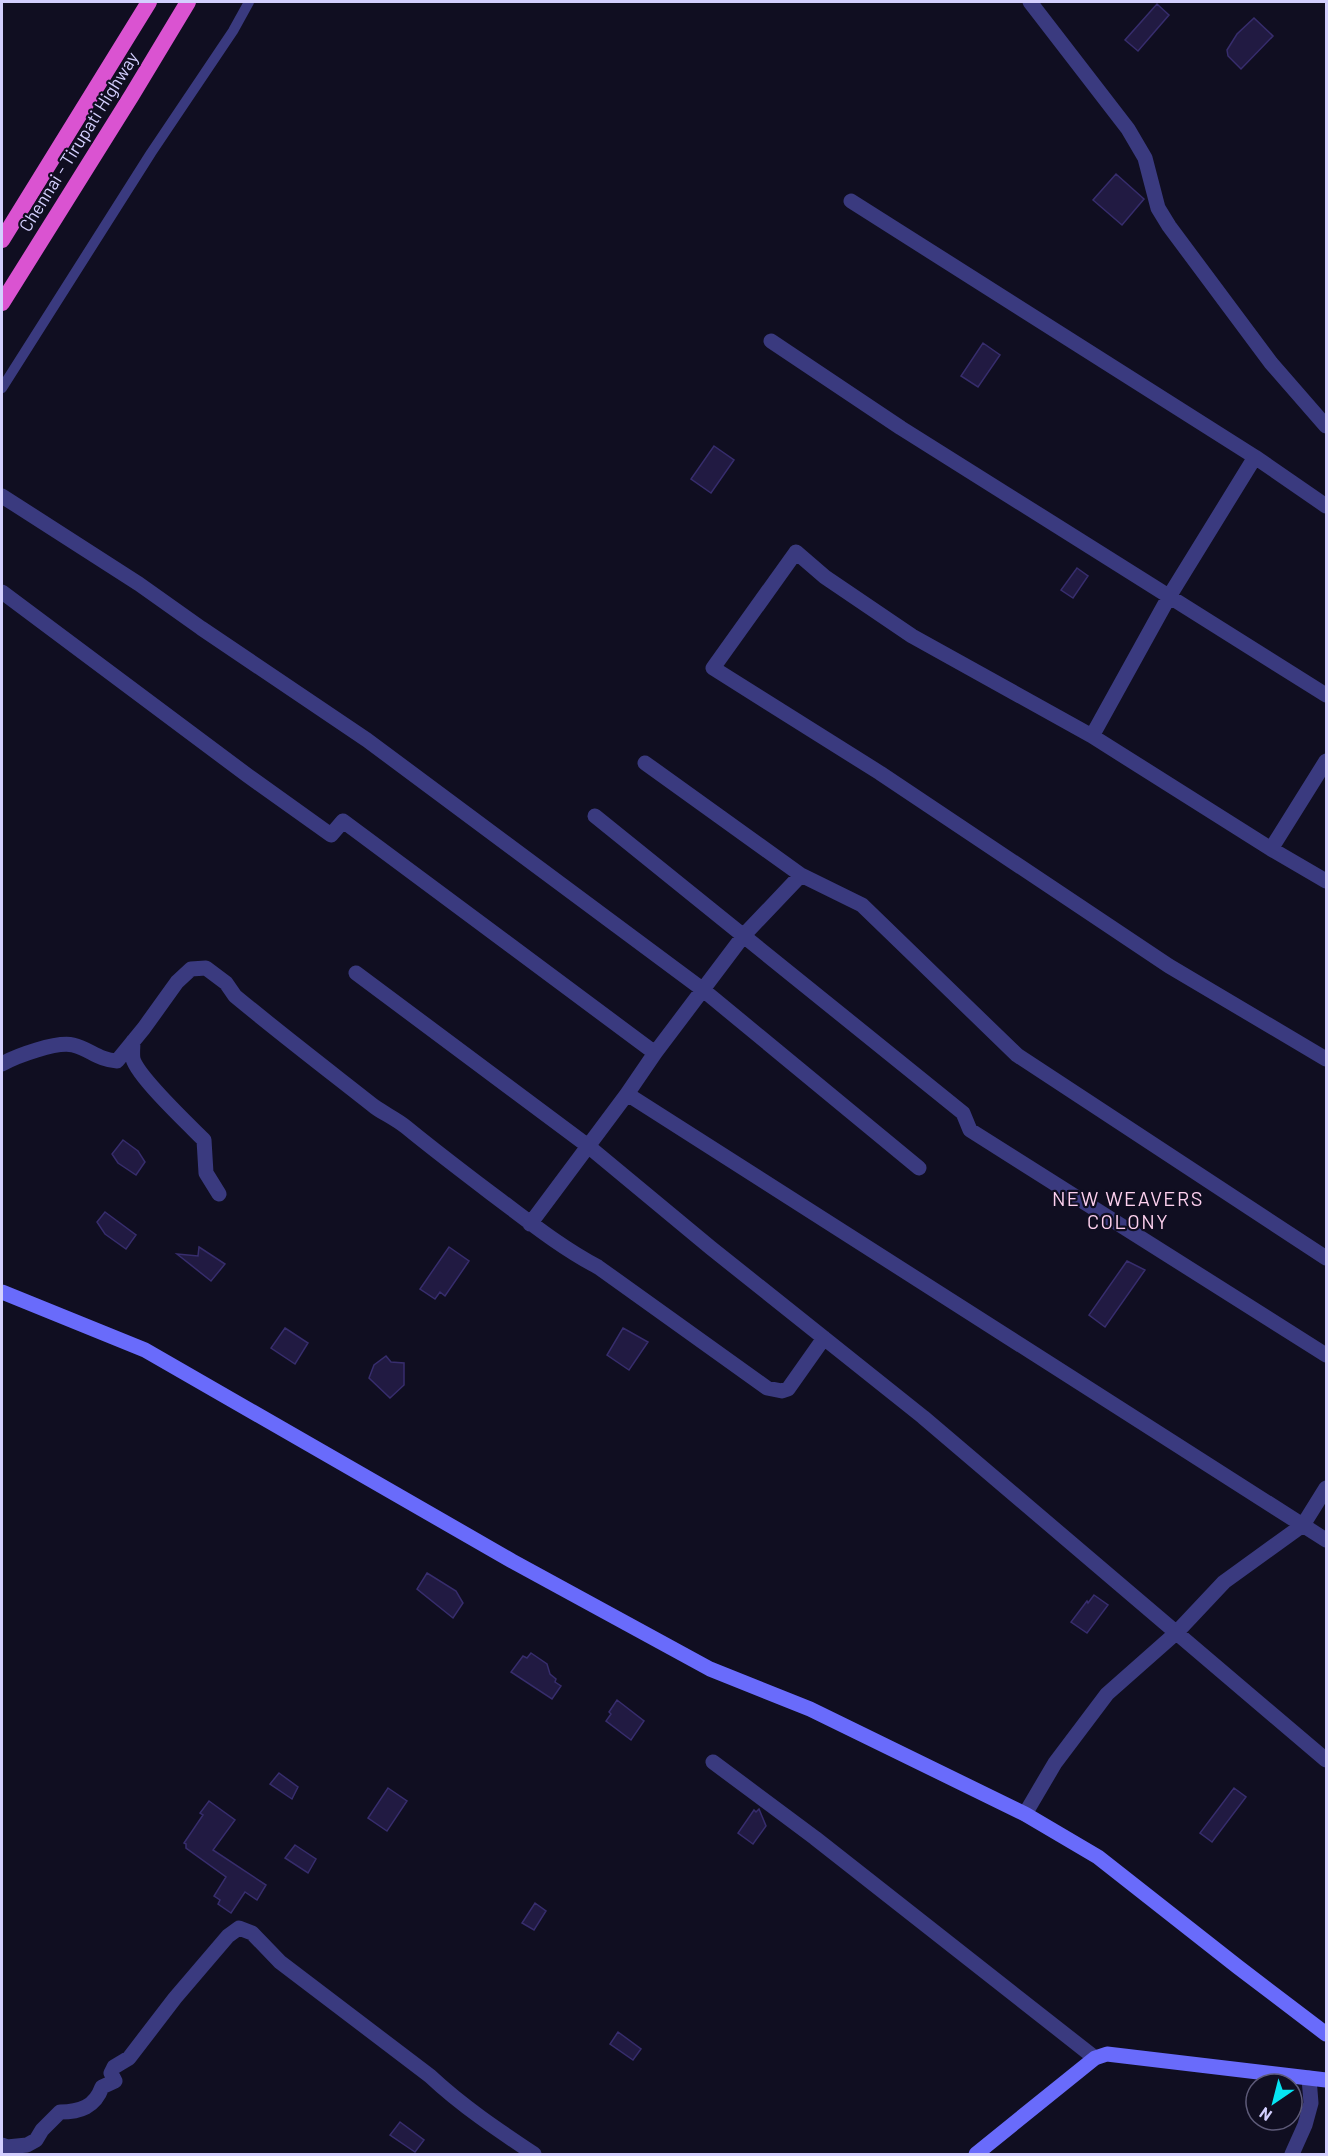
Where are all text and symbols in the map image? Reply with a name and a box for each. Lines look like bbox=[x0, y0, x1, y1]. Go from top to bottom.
street label: Chennai - Tirupati Highway bbox=[14, 47, 143, 235]
district label: NEW WEAVERS COLONY bbox=[1052, 1186, 1204, 1233]
north arrow bbox=[1244, 2072, 1304, 2132]
text: N bbox=[1255, 2104, 1275, 2126]

